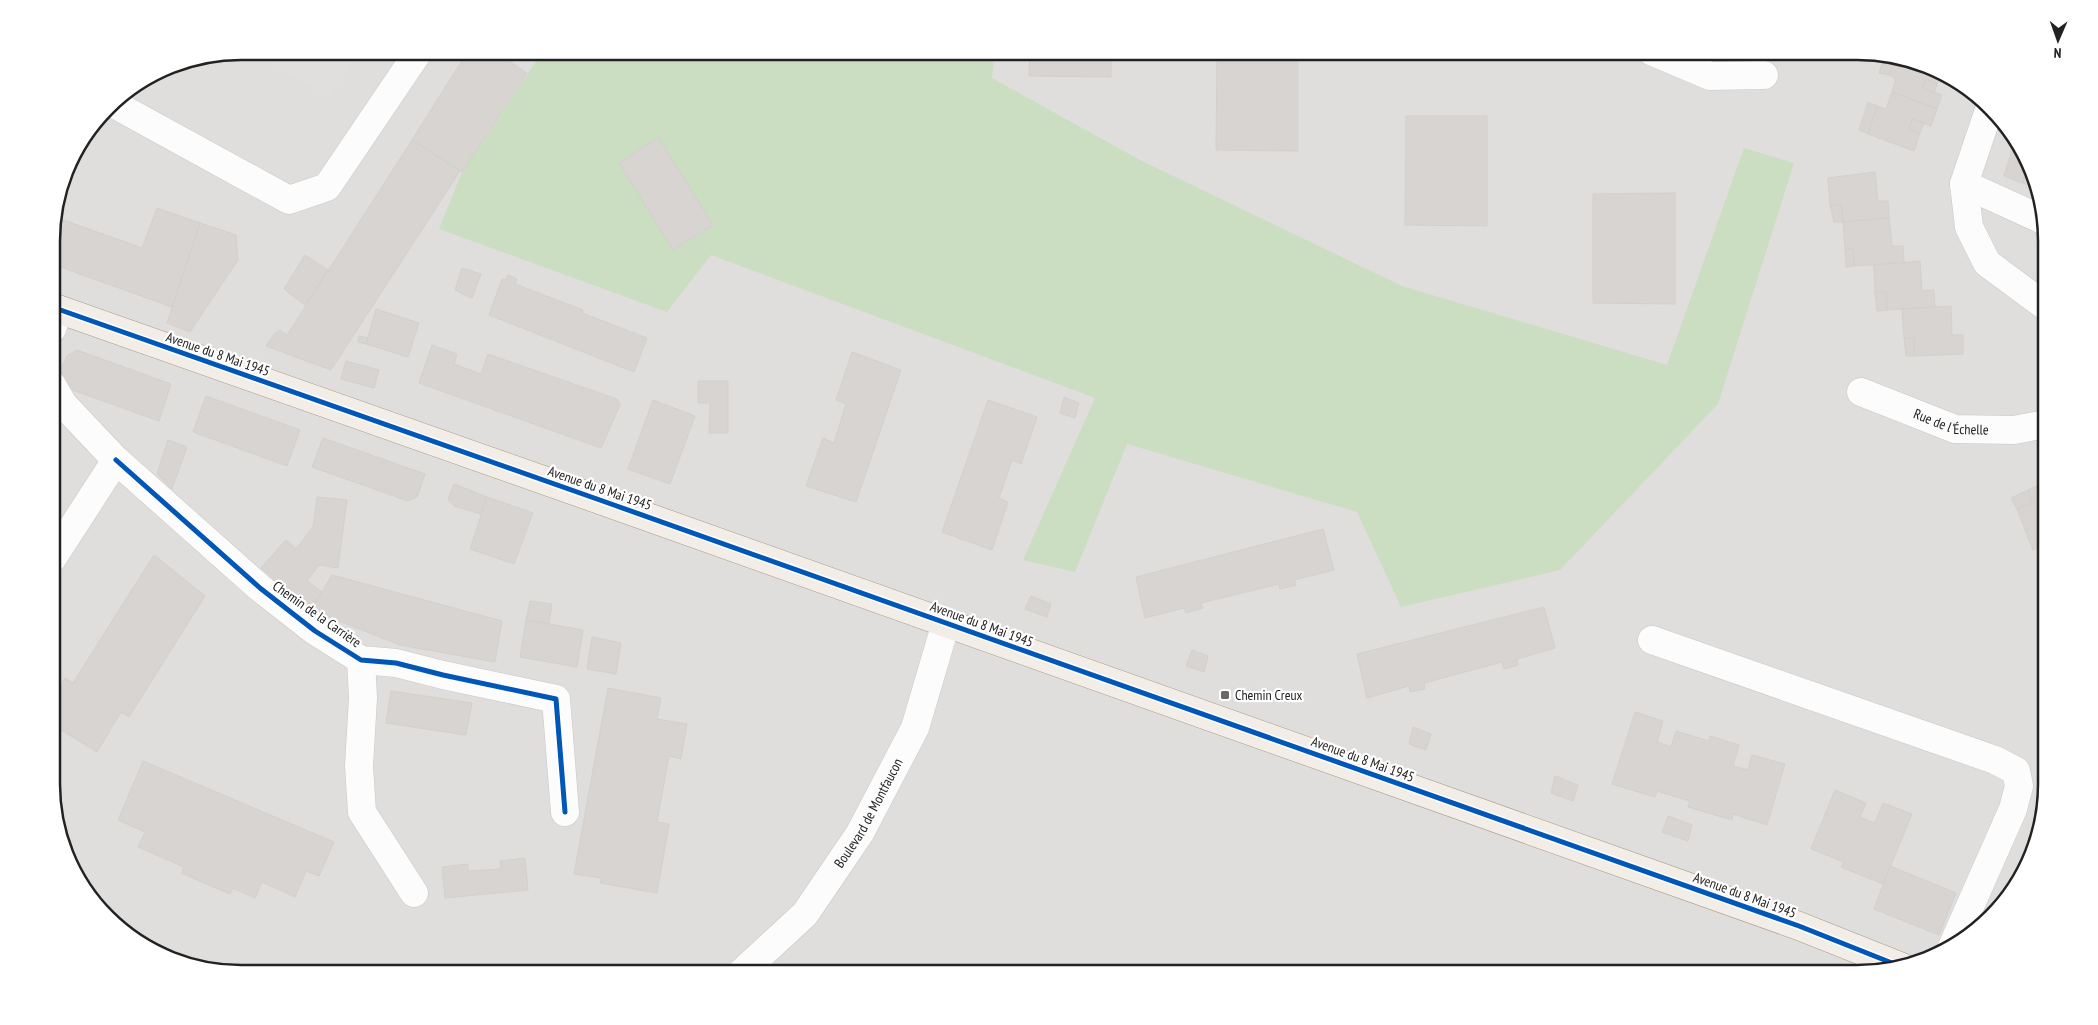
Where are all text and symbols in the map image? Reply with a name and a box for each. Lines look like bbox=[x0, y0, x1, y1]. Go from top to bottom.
north arrow bbox=[2033, 15, 2083, 65]
text: N bbox=[2053, 44, 2062, 62]
street label: Avenue du 8 Mai 1945 bbox=[164, 328, 272, 380]
street label: Rue de l'Échelle bbox=[1911, 405, 1989, 439]
street label: Avenue du 8 Mai 1945 bbox=[546, 462, 654, 514]
street label: Chemin de la Carrière bbox=[269, 577, 365, 651]
street label: Avenue du 8 Mai 1945 bbox=[928, 597, 1036, 651]
place label: Chemin Creux bbox=[1235, 686, 1303, 704]
marker: Chemin Creux bbox=[1219, 689, 1231, 701]
street label: Avenue du 8 Mai 1945 bbox=[1309, 732, 1417, 786]
street label: Boulevard de Montfaucon bbox=[830, 755, 907, 871]
street label: Avenue du 8 Mai 1945 bbox=[1691, 868, 1799, 922]

